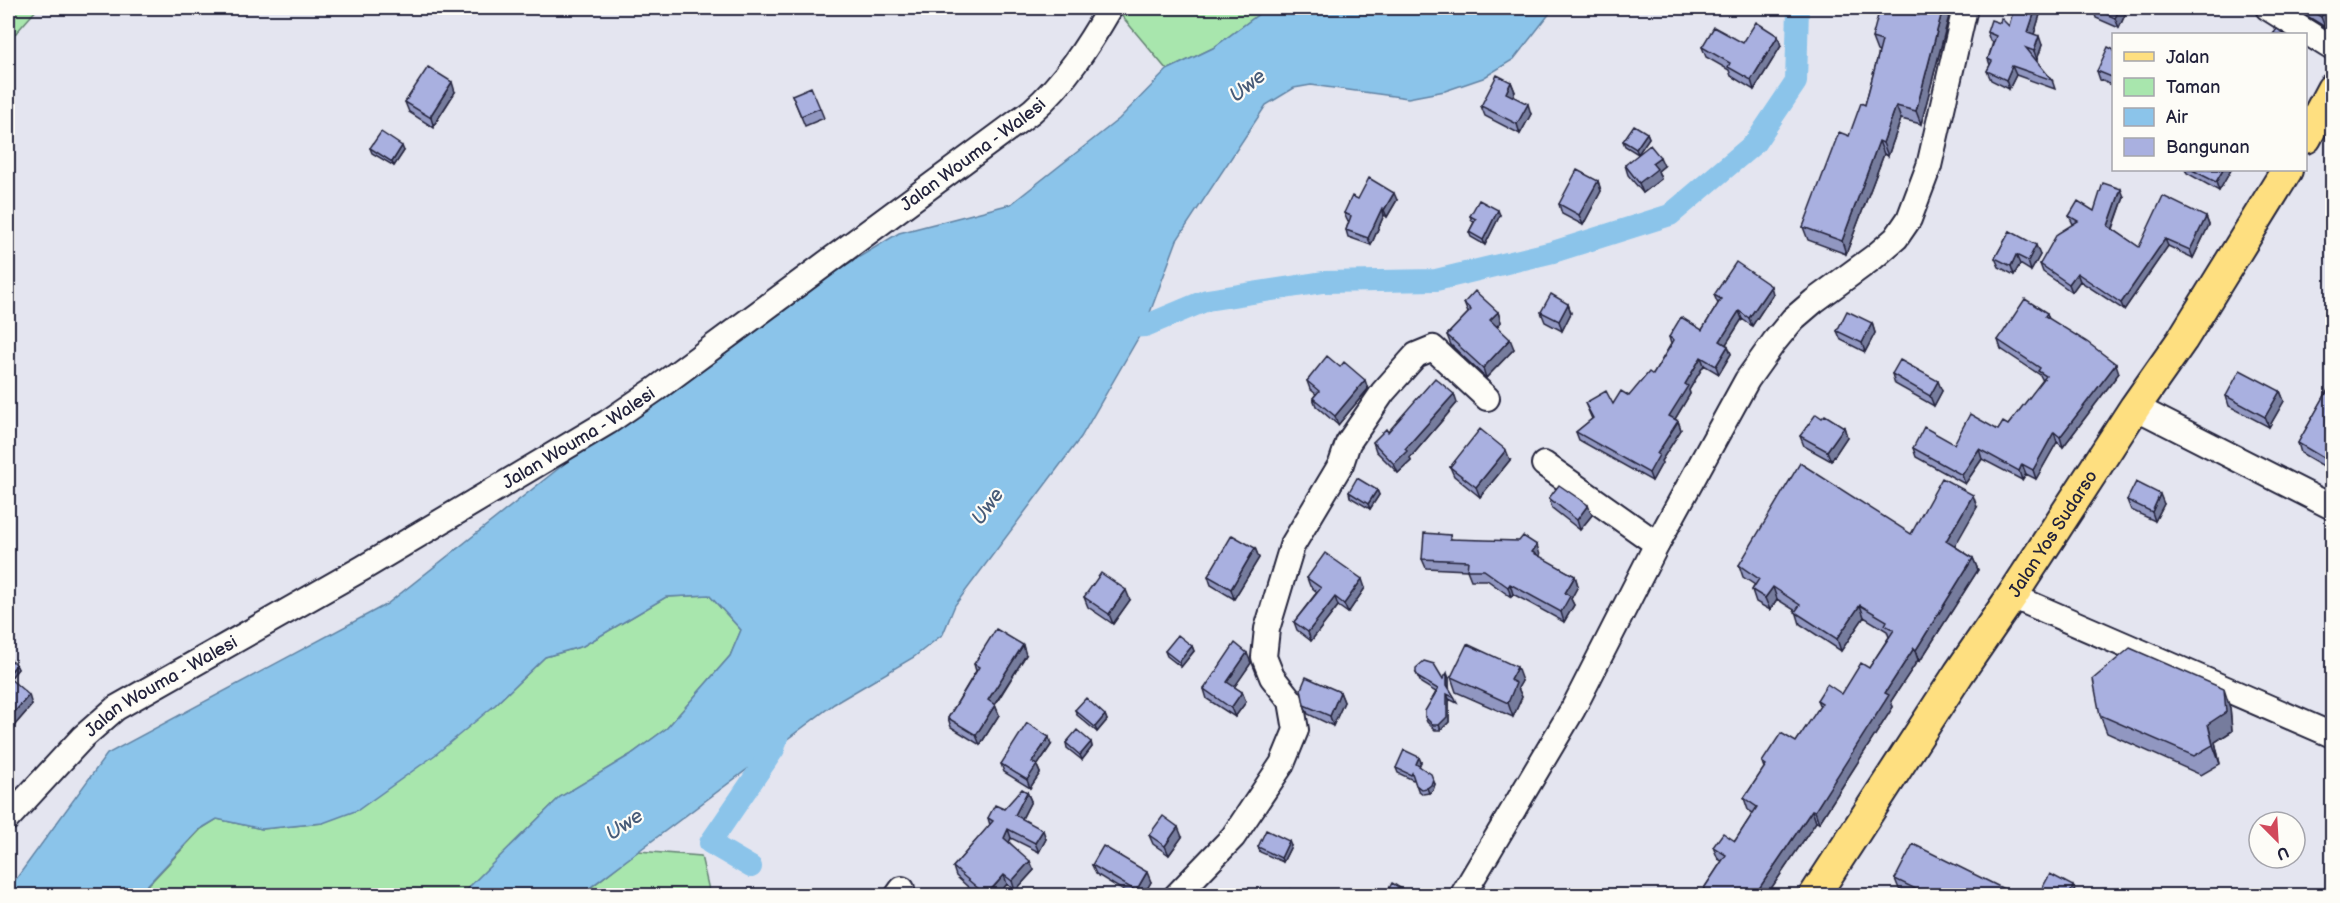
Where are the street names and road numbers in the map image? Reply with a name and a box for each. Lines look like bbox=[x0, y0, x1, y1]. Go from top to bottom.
street label: Jalan Wouma - Walesi bbox=[896, 94, 1050, 216]
street label: Jalan Wouma - Walesi bbox=[499, 383, 659, 494]
street label: Jalan Yos Sudarso bbox=[2004, 466, 2102, 601]
street label: Jalan Wouma - Walesi bbox=[81, 631, 241, 741]

